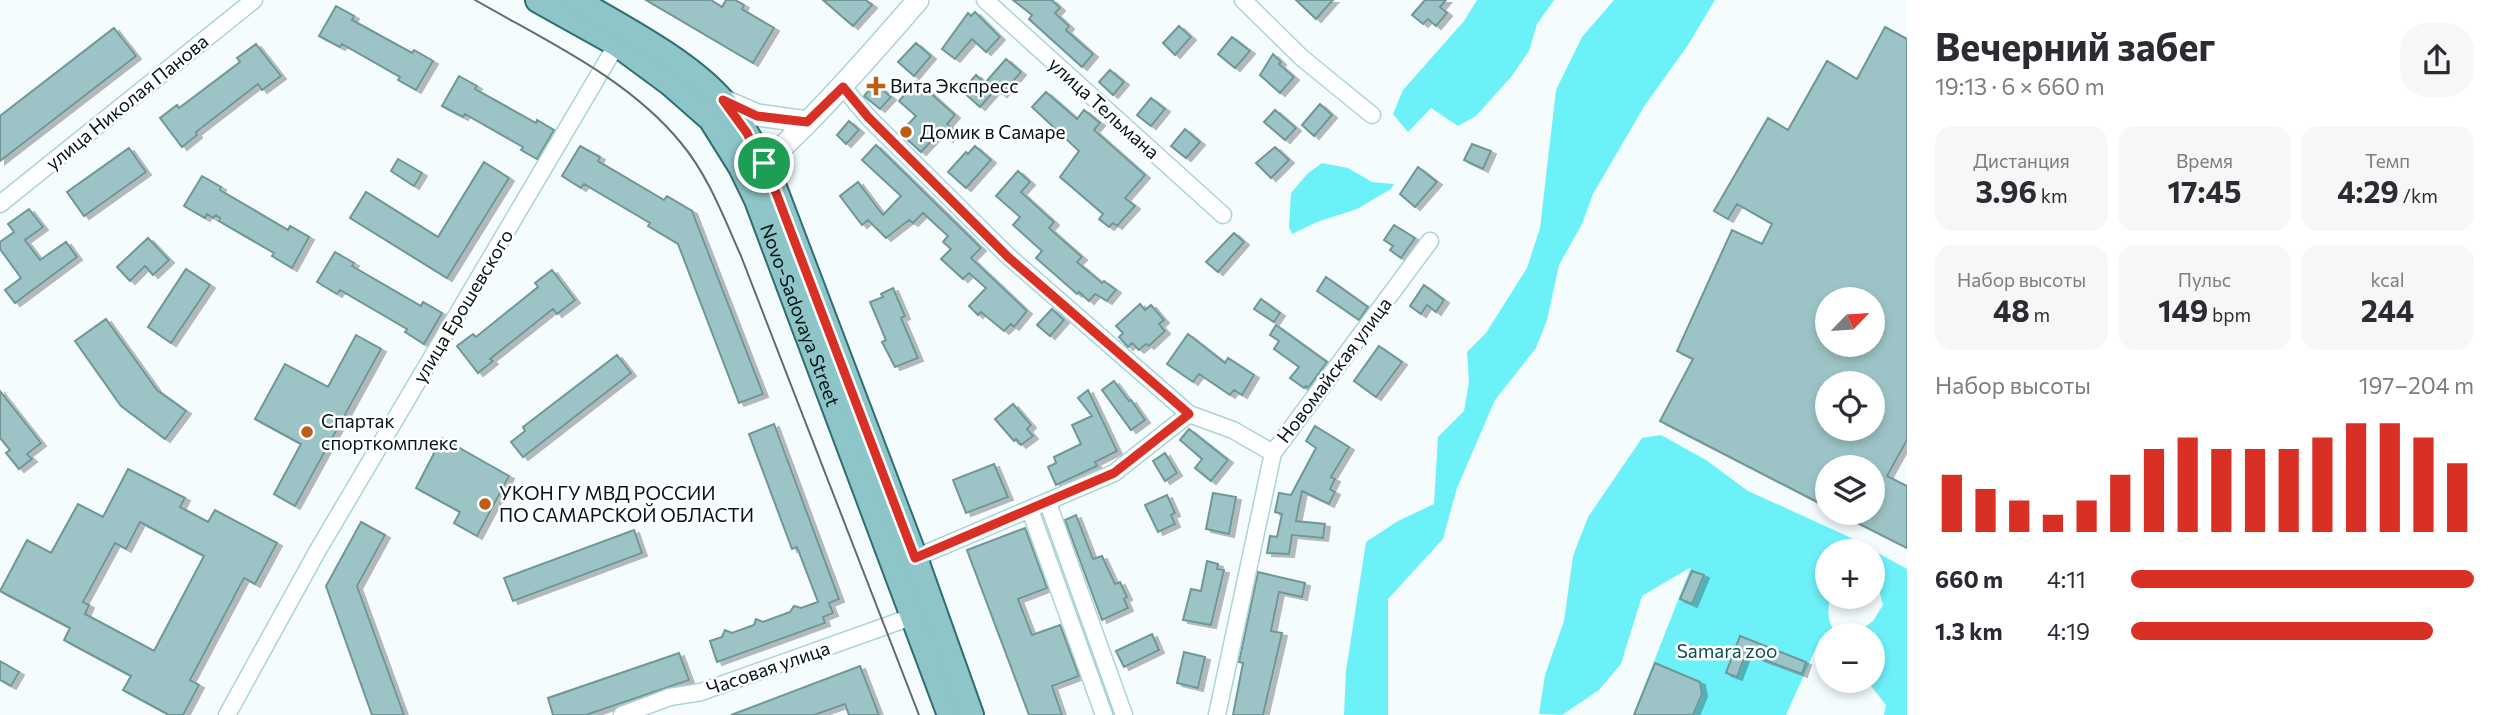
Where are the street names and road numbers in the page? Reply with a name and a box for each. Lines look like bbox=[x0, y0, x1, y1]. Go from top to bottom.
street label: улица Николая Панова bbox=[41, 29, 213, 174]
street label: улица Тельмана bbox=[1044, 52, 1164, 163]
street label: Novo-Sadovaya Street bbox=[756, 220, 845, 410]
street label: улица Ерошевского bbox=[408, 225, 518, 387]
street label: Новомайская улица bbox=[1271, 292, 1396, 447]
street label: Часовая улица bbox=[703, 636, 833, 699]

